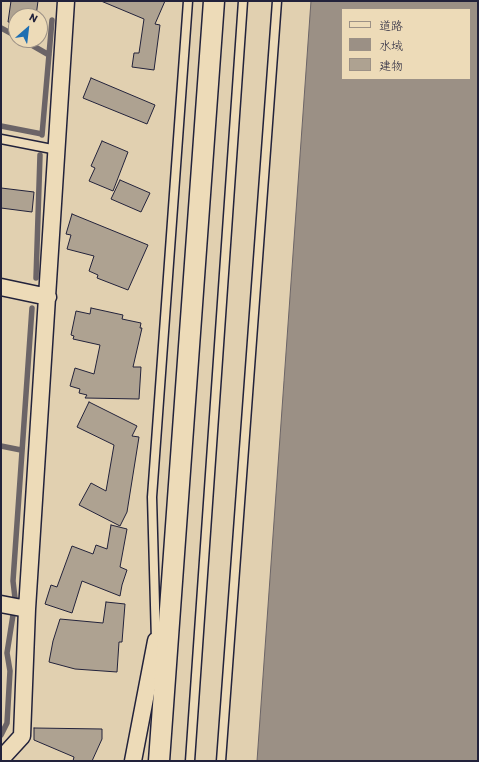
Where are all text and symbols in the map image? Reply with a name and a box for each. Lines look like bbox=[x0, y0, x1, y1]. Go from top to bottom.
north arrow bbox=[8, 8, 48, 48]
legend bbox=[341, 8, 471, 80]
text: N bbox=[27, 10, 40, 25]
text: 道路 bbox=[379, 19, 403, 33]
text: 水域 bbox=[379, 39, 403, 53]
text: 建物 bbox=[379, 59, 403, 73]

